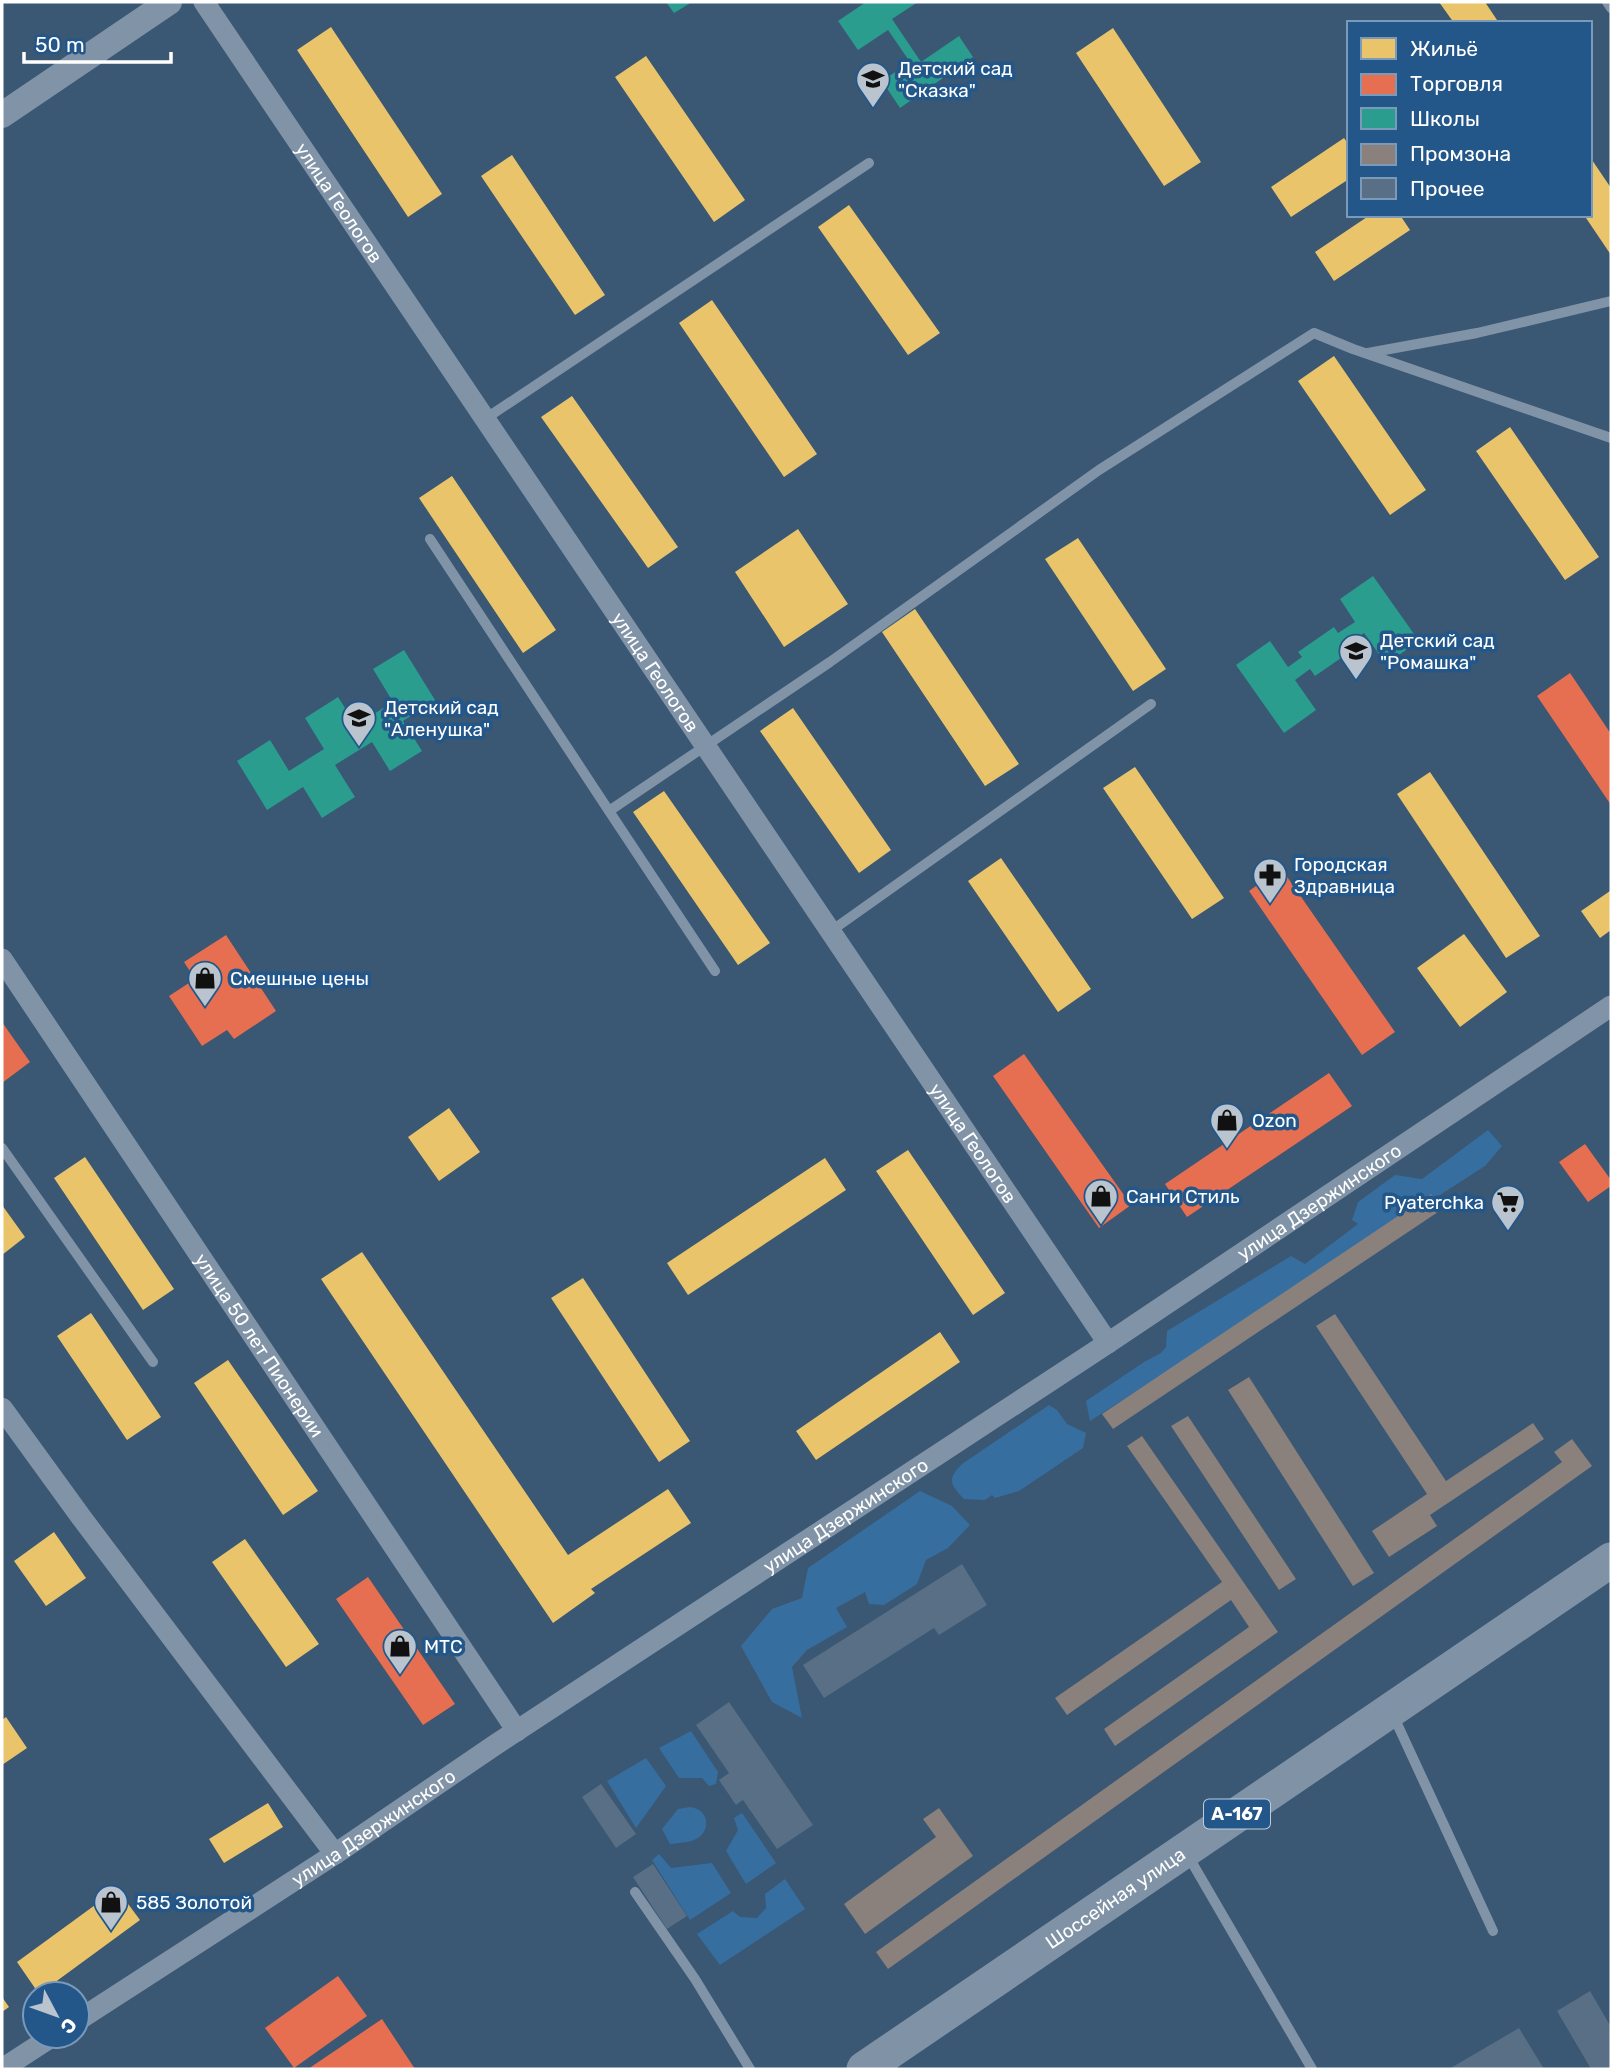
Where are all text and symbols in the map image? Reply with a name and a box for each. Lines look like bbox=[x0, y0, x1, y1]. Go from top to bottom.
scale bar bbox=[24, 21, 172, 65]
legend bbox=[1347, 21, 1592, 217]
text: 50 m bbox=[35, 32, 85, 57]
text: Жильё bbox=[1410, 36, 1478, 61]
place label: Детский сад "Сказка" bbox=[898, 57, 1013, 102]
school or university icon: Детский сад "Сказка" bbox=[854, 60, 892, 109]
text: Торговля bbox=[1410, 71, 1503, 96]
text: Школы bbox=[1410, 106, 1480, 131]
street label: улица Геологов bbox=[290, 139, 387, 267]
text: Промзона bbox=[1410, 141, 1511, 166]
text: Прочее bbox=[1410, 176, 1485, 201]
street label: улица Геологов bbox=[607, 608, 704, 737]
place label: Детский сад "Ромашка" bbox=[1380, 629, 1495, 674]
school or university icon: Детский сад "Ромашка" bbox=[1337, 632, 1375, 681]
place label: Детский сад "Аленушка" bbox=[384, 696, 499, 741]
school or university icon: Детский сад "Аленушка" bbox=[340, 699, 378, 748]
place label: Городская Здравница bbox=[1294, 853, 1395, 898]
pharmacy icon: Городская Здравница bbox=[1251, 856, 1289, 905]
shop icon: Смешные цены bbox=[186, 959, 224, 1008]
place label: Смешные цены bbox=[230, 967, 369, 990]
street label: улица Геологов bbox=[924, 1079, 1021, 1208]
shop icon: Ozon bbox=[1208, 1101, 1246, 1150]
place label: Ozon bbox=[1252, 1109, 1297, 1132]
street label: улица Дзержинского bbox=[1233, 1139, 1406, 1265]
shop icon: Санги Стиль bbox=[1082, 1177, 1120, 1226]
supermarket icon: Pyaterchka bbox=[1489, 1183, 1527, 1232]
place label: Санги Стиль bbox=[1126, 1185, 1240, 1208]
place label: Pyaterchka bbox=[1384, 1191, 1484, 1214]
street label: улица 50 лет Пионерии bbox=[190, 1249, 329, 1442]
street label: улица Дзержинского bbox=[759, 1453, 933, 1578]
shop icon: МТС bbox=[381, 1627, 419, 1676]
place label: МТС bbox=[424, 1635, 463, 1658]
street label: улица Дзержинского bbox=[287, 1764, 460, 1891]
road number: А-167 bbox=[1204, 1800, 1270, 1828]
street label: Шоссейная улица bbox=[1041, 1843, 1190, 1954]
shop icon: 585 Золотой bbox=[92, 1883, 130, 1932]
place label: 585 Золотой bbox=[136, 1891, 252, 1914]
north arrow bbox=[21, 1980, 91, 2050]
text: С bbox=[55, 2013, 82, 2038]

